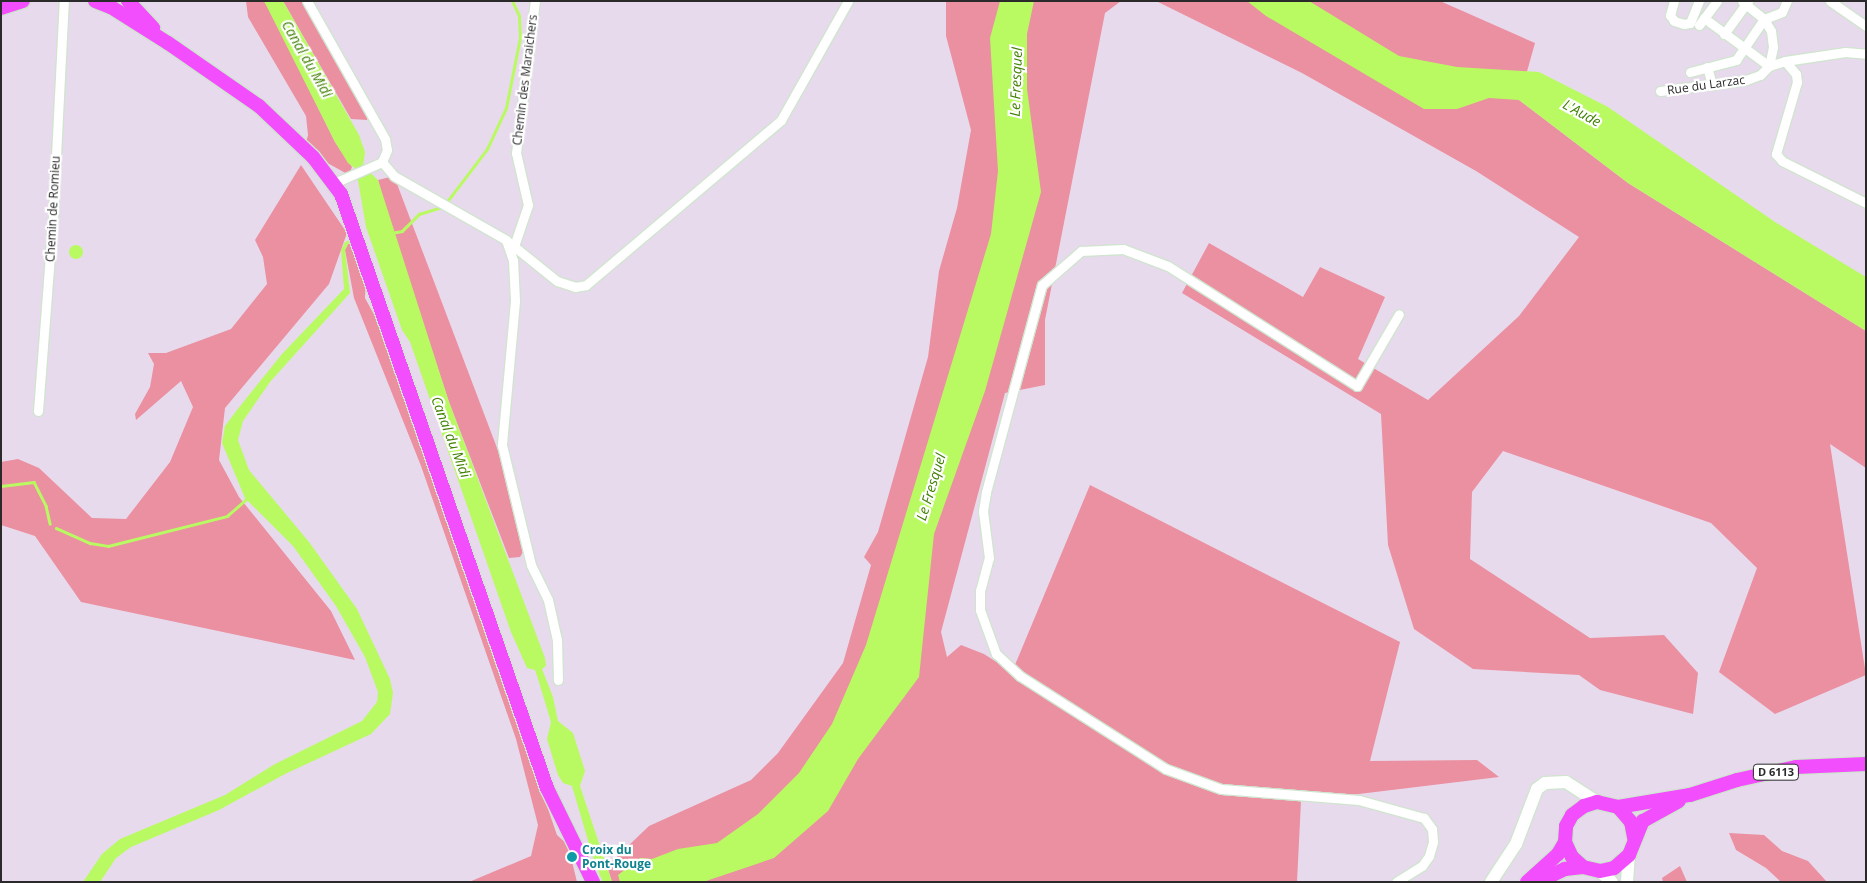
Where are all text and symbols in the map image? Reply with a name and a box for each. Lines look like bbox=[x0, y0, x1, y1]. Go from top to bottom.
street label: Chemin des Maraichers bbox=[510, 14, 540, 146]
water label: Canal du Midi bbox=[278, 18, 336, 100]
water label: Le Fresquel bbox=[1006, 47, 1026, 117]
street label: Rue du Larzac bbox=[1666, 72, 1746, 98]
water label: L'Aude bbox=[1560, 96, 1604, 130]
street label: Chemin de Romieu bbox=[43, 156, 63, 262]
water label: Canal du Midi bbox=[428, 394, 474, 480]
water label: Le Fresquel bbox=[913, 451, 949, 523]
road number: D 6113 bbox=[1752, 764, 1800, 780]
place label: Croix du Pont-Rouge bbox=[582, 843, 651, 871]
marker: Croix du Pont-Rouge bbox=[566, 851, 578, 863]

